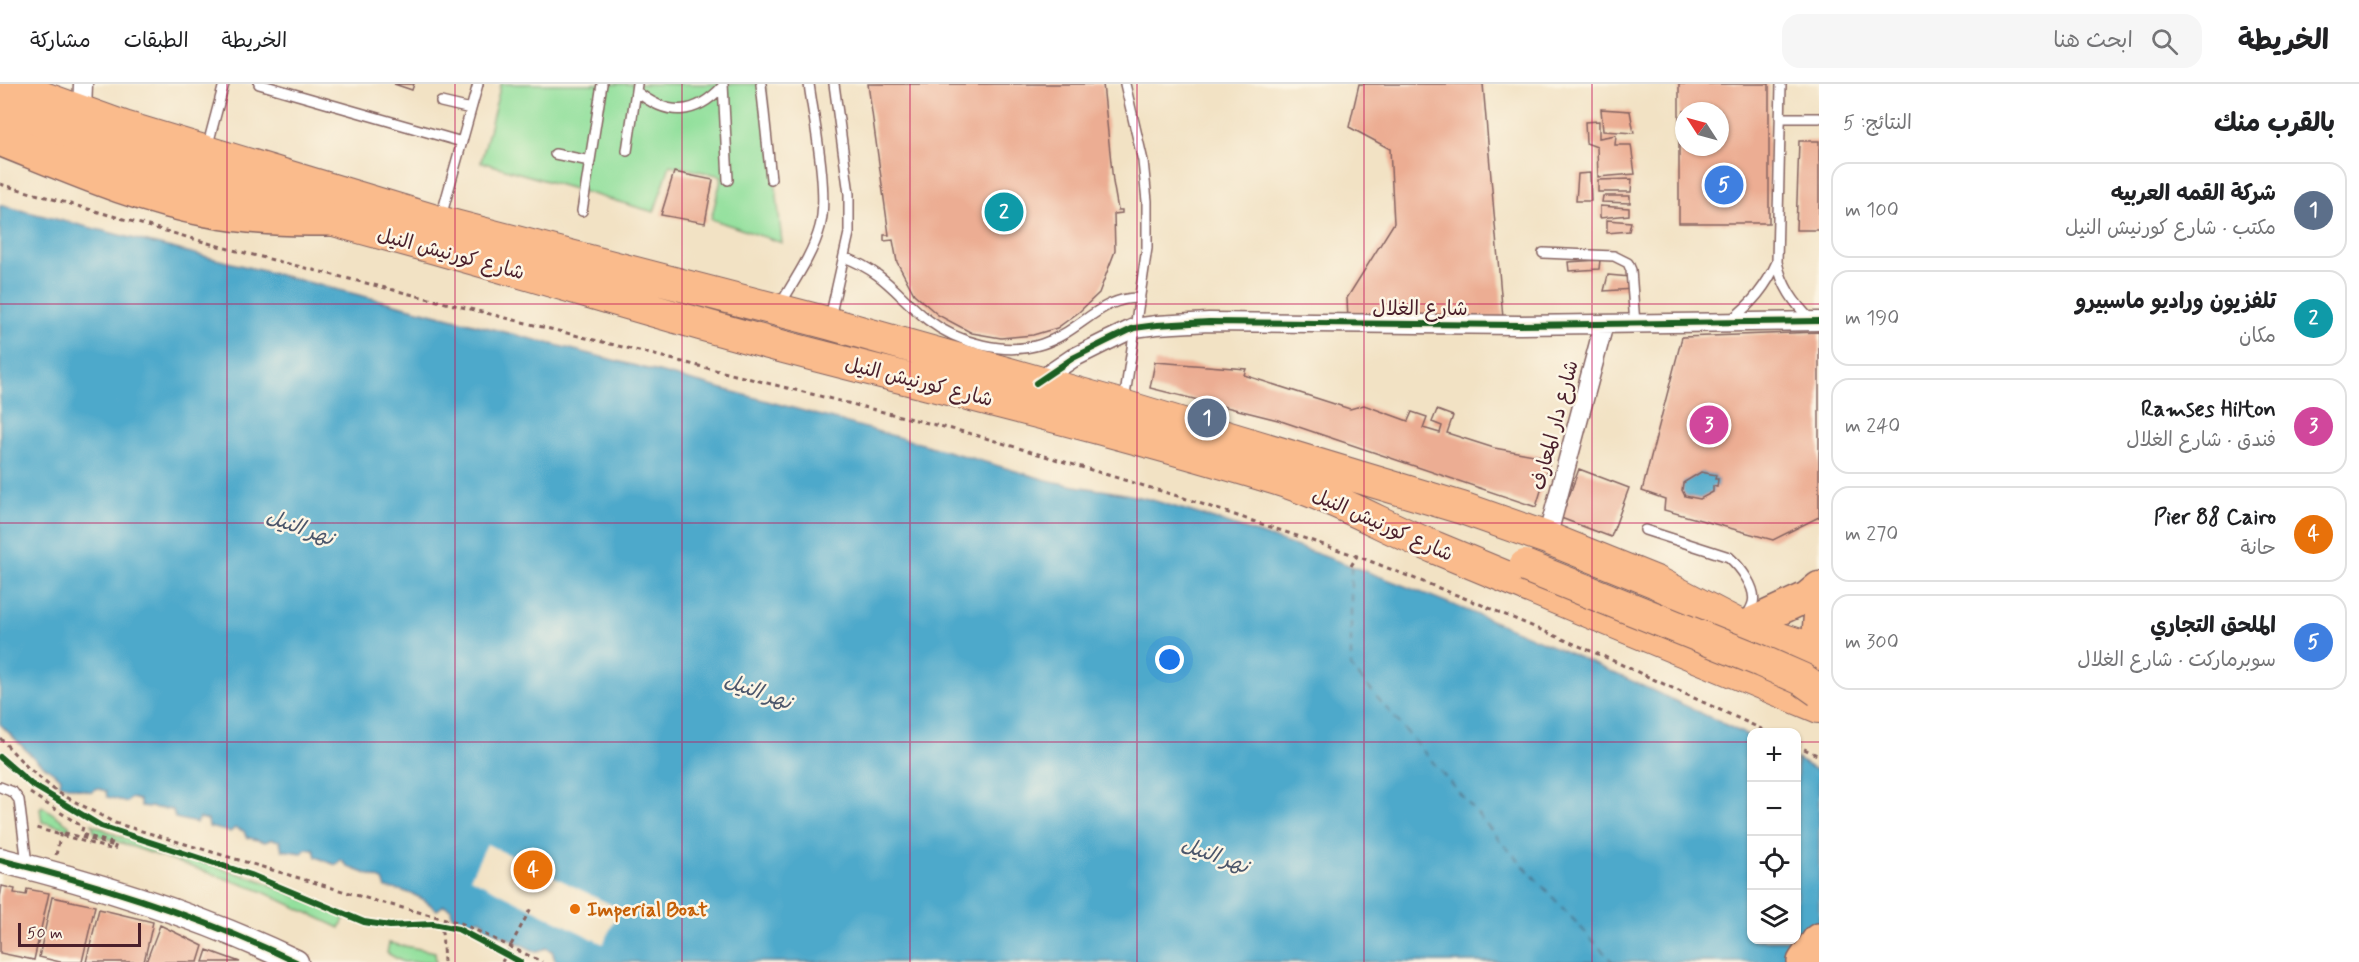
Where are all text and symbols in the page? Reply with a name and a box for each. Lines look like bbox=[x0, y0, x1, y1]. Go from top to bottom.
search box bbox=[1782, 14, 2202, 68]
text: الخريطة bbox=[2238, 23, 2329, 60]
icon: search bbox=[2148, 25, 2181, 58]
text: مشاركة bbox=[30, 27, 91, 55]
text: الطبقات bbox=[124, 27, 189, 55]
text: الخريطة bbox=[222, 27, 287, 55]
text: ابحث هنا bbox=[2053, 27, 2133, 55]
north arrow bbox=[1675, 102, 1729, 156]
text: بالقرب منك bbox=[2214, 107, 2335, 141]
text: النتائج: 5 bbox=[1843, 110, 1912, 137]
pin: 5 bbox=[1704, 162, 1744, 208]
text: شركة القمه العربيه bbox=[2111, 180, 2276, 208]
pin: 2 bbox=[984, 190, 1024, 234]
text: 100 m bbox=[1845, 197, 1899, 224]
text: 1 bbox=[2309, 197, 2318, 224]
text: مكتب · شارع كورنيش النيل bbox=[2065, 215, 2276, 242]
street label: شارع كورنيش النيل bbox=[374, 222, 527, 287]
text: تلفزيون وراديو ماسبيرو bbox=[2075, 288, 2276, 316]
street label: شارع الغلال bbox=[1372, 296, 1468, 323]
text: 190 m bbox=[1845, 305, 1899, 332]
text: 2 bbox=[2309, 305, 2318, 332]
text: مكان bbox=[2239, 323, 2276, 350]
street label: شارع كورنيش النيل bbox=[842, 351, 996, 414]
street label: شارع دار المعارف bbox=[1525, 357, 1586, 493]
pin: 1 bbox=[1188, 396, 1226, 440]
text: Ramses Hilton bbox=[2141, 396, 2276, 424]
pin: 3 bbox=[1690, 402, 1728, 448]
text: 240 m bbox=[1845, 413, 1900, 440]
text: 3 bbox=[2309, 413, 2318, 440]
text: فندق · شارع الغلال bbox=[2126, 427, 2276, 454]
street label: شارع كورنيش النيل bbox=[1308, 482, 1457, 569]
water label: نهر النيل bbox=[262, 503, 339, 554]
text: Pier 88 Cairo bbox=[2154, 504, 2276, 532]
text: 270 m bbox=[1845, 521, 1898, 548]
text: 4 bbox=[2308, 521, 2319, 548]
text: حانة bbox=[2240, 535, 2276, 562]
text: الملحق التجاري bbox=[2150, 612, 2276, 640]
text: 300 m bbox=[1845, 629, 1899, 656]
text: 5 bbox=[2308, 629, 2320, 656]
your location bbox=[1155, 645, 1184, 674]
text: سوبرماركت · شارع الغلال bbox=[2077, 647, 2276, 674]
water label: نهر النيل bbox=[720, 667, 797, 718]
map controls bbox=[1747, 728, 1801, 944]
button: + bbox=[1747, 728, 1801, 782]
button: − bbox=[1747, 782, 1801, 836]
water label: نهر النيل bbox=[1177, 831, 1254, 882]
button: locate bbox=[1747, 836, 1801, 890]
pin: 4 bbox=[514, 848, 552, 892]
button: layers bbox=[1747, 890, 1801, 944]
place label: Imperial Boat bbox=[587, 897, 708, 924]
marker: Imperial Boat bbox=[568, 902, 582, 916]
scale bar bbox=[18, 920, 141, 948]
text: 50 m bbox=[27, 923, 63, 944]

